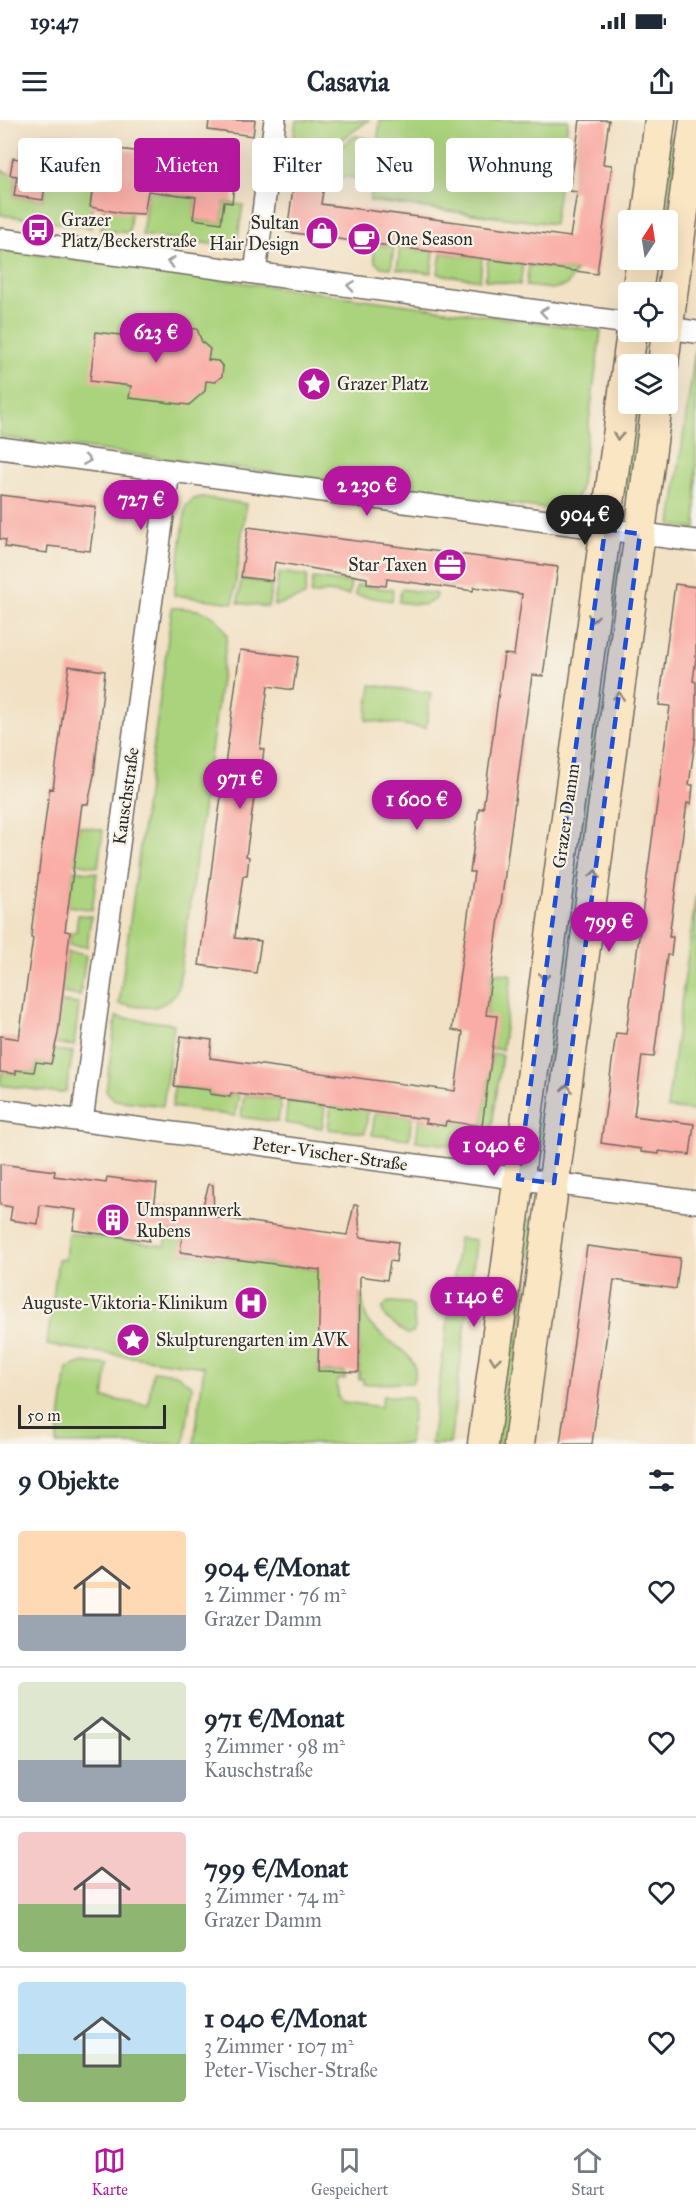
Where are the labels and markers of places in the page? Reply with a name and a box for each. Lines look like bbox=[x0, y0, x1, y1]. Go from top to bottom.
place label: Grazer Platz/Beckerstraße bbox=[61, 209, 197, 252]
bus stop icon: Grazer Platz/Beckerstraße bbox=[20, 212, 56, 248]
place label: Sultan Hair Design bbox=[209, 212, 299, 256]
shop icon: Sultan Hair Design bbox=[304, 215, 340, 251]
cafe icon: One Season bbox=[346, 221, 382, 257]
place label: One Season bbox=[387, 228, 473, 250]
pin: 623 € bbox=[114, 313, 198, 364]
place icon: Grazer Platz bbox=[296, 366, 332, 402]
place label: Grazer Platz bbox=[337, 373, 428, 395]
pin: 2 230 € bbox=[312, 466, 422, 517]
pin: 727 € bbox=[99, 480, 183, 531]
pin: 904 € bbox=[543, 495, 627, 546]
office icon: Star Taxen bbox=[432, 547, 468, 583]
place label: Star Taxen bbox=[348, 554, 427, 576]
pin: 971 € bbox=[198, 759, 282, 810]
pin: 1 600 € bbox=[362, 780, 472, 831]
pin: 799 € bbox=[567, 902, 651, 953]
pin: 1 040 € bbox=[439, 1126, 549, 1177]
place label: Umspannwerk Rubens bbox=[136, 1199, 242, 1242]
building icon: Umspannwerk Rubens bbox=[95, 1202, 131, 1238]
pin: 1 140 € bbox=[419, 1277, 529, 1328]
hospital icon: Auguste-Viktoria-Klinikum bbox=[233, 1285, 269, 1321]
place label: Auguste-Viktoria-Klinikum bbox=[21, 1292, 228, 1315]
place icon: Skulpturengarten im AVK bbox=[115, 1322, 151, 1358]
place label: Skulpturengarten im AVK bbox=[156, 1329, 349, 1352]

